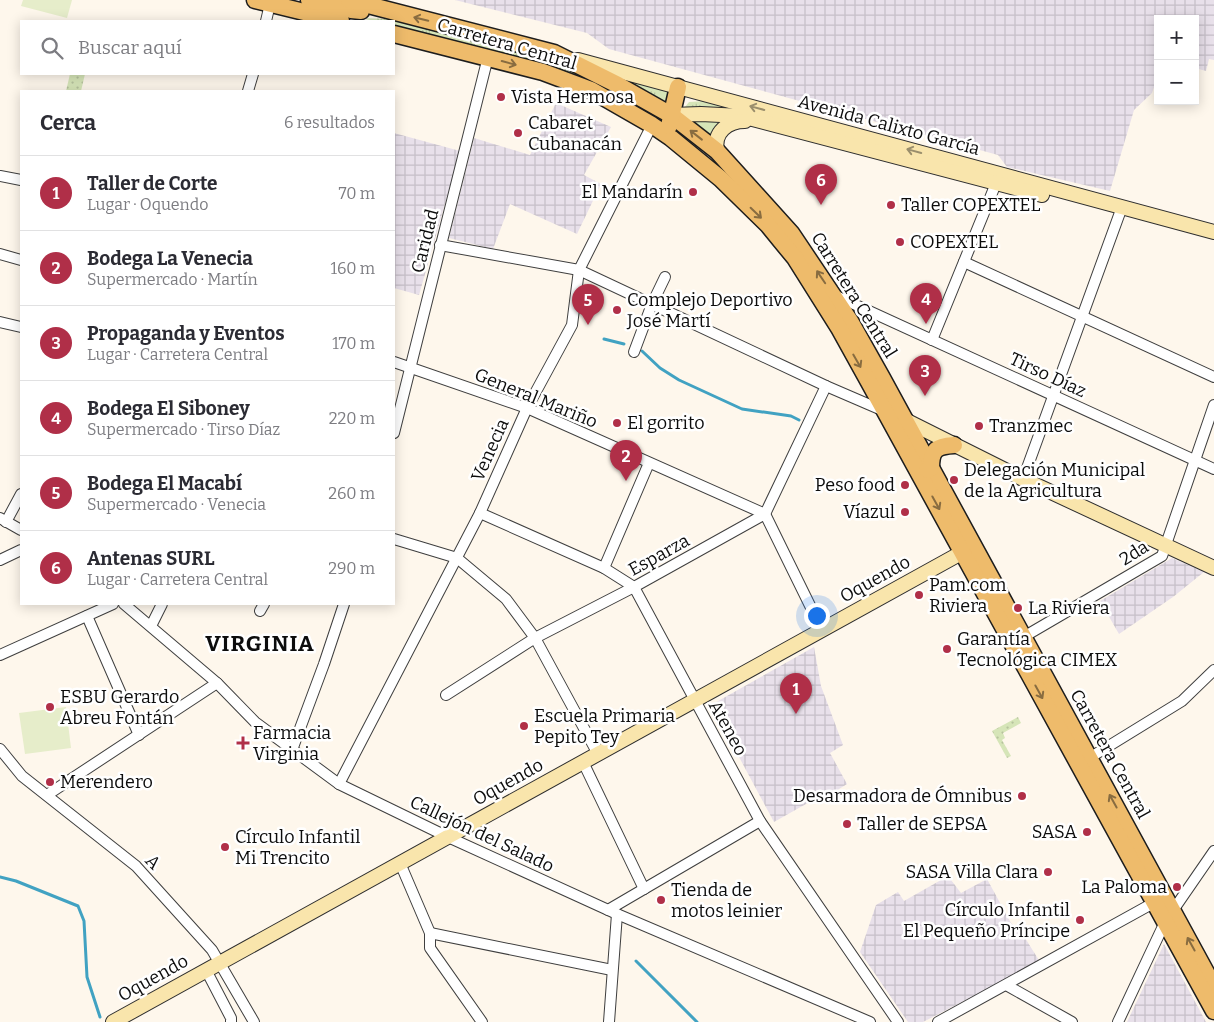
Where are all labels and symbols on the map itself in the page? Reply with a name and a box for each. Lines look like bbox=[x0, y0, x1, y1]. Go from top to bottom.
one-way arrow bbox=[413, 13, 429, 23]
street label: Carretera Central bbox=[435, 14, 579, 74]
one-way arrow bbox=[501, 59, 517, 68]
place label: Vista Hermosa bbox=[511, 86, 634, 108]
street label: Avenida Calixto García bbox=[796, 90, 982, 160]
marker: Vista Hermosa bbox=[495, 91, 507, 103]
one-way arrow bbox=[749, 103, 765, 113]
place label: Cabaret Cubanacán bbox=[528, 112, 623, 155]
marker: Cabaret Cubanacán bbox=[512, 127, 524, 139]
one-way arrow bbox=[690, 130, 703, 141]
one-way arrow bbox=[906, 145, 922, 155]
pin: 6 bbox=[805, 164, 837, 205]
place label: El Mandarín bbox=[581, 181, 684, 203]
marker: El Mandarín bbox=[687, 186, 699, 198]
place label: Taller COPEXTEL bbox=[901, 194, 1040, 216]
marker: Taller COPEXTEL bbox=[885, 199, 897, 211]
street label: Caridad bbox=[406, 206, 444, 275]
one-way arrow bbox=[749, 207, 762, 219]
street label: Carretera Central bbox=[806, 228, 902, 362]
place label: COPEXTEL bbox=[910, 231, 998, 253]
marker: COPEXTEL bbox=[894, 236, 906, 248]
one-way arrow bbox=[816, 270, 826, 284]
pin: 4 bbox=[910, 283, 942, 324]
pin: 5 bbox=[572, 284, 604, 325]
place label: Complejo Deportivo José Martí bbox=[626, 289, 793, 332]
marker: Complejo Deportivo José Martí bbox=[611, 304, 623, 316]
street label: Tirso Díaz bbox=[1006, 348, 1090, 402]
one-way arrow bbox=[852, 353, 862, 368]
pin: 3 bbox=[909, 355, 941, 396]
street label: General Mariño bbox=[471, 363, 601, 433]
place label: El gorrito bbox=[627, 412, 705, 434]
street label: Venecia bbox=[466, 415, 514, 485]
place label: Tranzmec bbox=[989, 415, 1073, 437]
marker: El gorrito bbox=[611, 417, 623, 429]
marker: Tranzmec bbox=[973, 420, 985, 432]
pin: 2 bbox=[610, 440, 642, 481]
place label: Delegación Municipal de la Agricultura bbox=[964, 459, 1145, 502]
place label: Peso food bbox=[815, 474, 895, 496]
marker: Delegación Municipal de la Agricultura bbox=[948, 474, 960, 486]
marker: Peso food bbox=[899, 479, 911, 491]
one-way arrow bbox=[931, 495, 941, 510]
place label: Víazul bbox=[843, 501, 895, 523]
marker: Víazul bbox=[899, 506, 911, 518]
street label: Esparza bbox=[625, 529, 694, 581]
street label: 2da bbox=[1115, 536, 1153, 570]
street label: Oquendo bbox=[836, 551, 914, 607]
place label: Pam.com Riviera bbox=[929, 574, 1006, 617]
marker: Pam.com Riviera bbox=[913, 589, 925, 601]
place label: La Riviera bbox=[1028, 597, 1110, 619]
marker: La Riviera bbox=[1012, 602, 1024, 614]
your location bbox=[804, 603, 830, 629]
place label: Garantía Tecnológica CIMEX bbox=[957, 628, 1118, 671]
district label: VIRGINIA bbox=[205, 630, 315, 657]
marker: Garantía Tecnológica CIMEX bbox=[941, 643, 953, 655]
pin: 1 bbox=[780, 673, 812, 714]
one-way arrow bbox=[1034, 684, 1044, 699]
place label: ESBU Gerardo Abreu Fontán bbox=[60, 686, 179, 729]
street label: Carretera Central bbox=[1065, 686, 1155, 822]
street label: Ateneo bbox=[704, 696, 752, 760]
marker: ESBU Gerardo Abreu Fontán bbox=[44, 701, 56, 713]
place label: Escuela Primaria Pepito Tey bbox=[534, 705, 675, 748]
marker: Escuela Primaria Pepito Tey bbox=[518, 720, 530, 732]
place label: Farmacia Virginia bbox=[253, 722, 331, 765]
marker: Farmacia Virginia bbox=[237, 737, 249, 749]
street label: Oquendo bbox=[469, 754, 547, 810]
place label: Merendero bbox=[60, 771, 153, 793]
marker: Merendero bbox=[44, 776, 56, 788]
place label: Desarmadora de Ómnibus bbox=[793, 785, 1012, 807]
marker: Desarmadora de Ómnibus bbox=[1016, 790, 1028, 802]
street label: Callejón del Salado bbox=[406, 791, 558, 877]
one-way arrow bbox=[1108, 794, 1118, 809]
place label: Taller de SEPSA bbox=[857, 813, 988, 835]
marker: Taller de SEPSA bbox=[841, 818, 853, 830]
place label: SASA bbox=[1032, 821, 1077, 843]
place label: Círculo Infantil Mi Trencito bbox=[235, 826, 360, 869]
marker: SASA bbox=[1081, 826, 1093, 838]
marker: Círculo Infantil Mi Trencito bbox=[219, 841, 231, 853]
street label: A bbox=[141, 850, 166, 874]
place label: SASA Villa Clara bbox=[905, 861, 1038, 883]
marker: SASA Villa Clara bbox=[1042, 866, 1054, 878]
place label: La Paloma bbox=[1081, 876, 1167, 898]
place label: Tienda de motos leinier bbox=[671, 879, 782, 922]
marker: La Paloma bbox=[1171, 881, 1183, 893]
marker: Tienda de motos leinier bbox=[655, 894, 667, 906]
place label: Círculo Infantil El Pequeño Príncipe bbox=[903, 899, 1070, 942]
marker: Círculo Infantil El Pequeño Príncipe bbox=[1074, 914, 1086, 926]
one-way arrow bbox=[1185, 937, 1195, 952]
street label: Oquendo bbox=[114, 950, 192, 1006]

